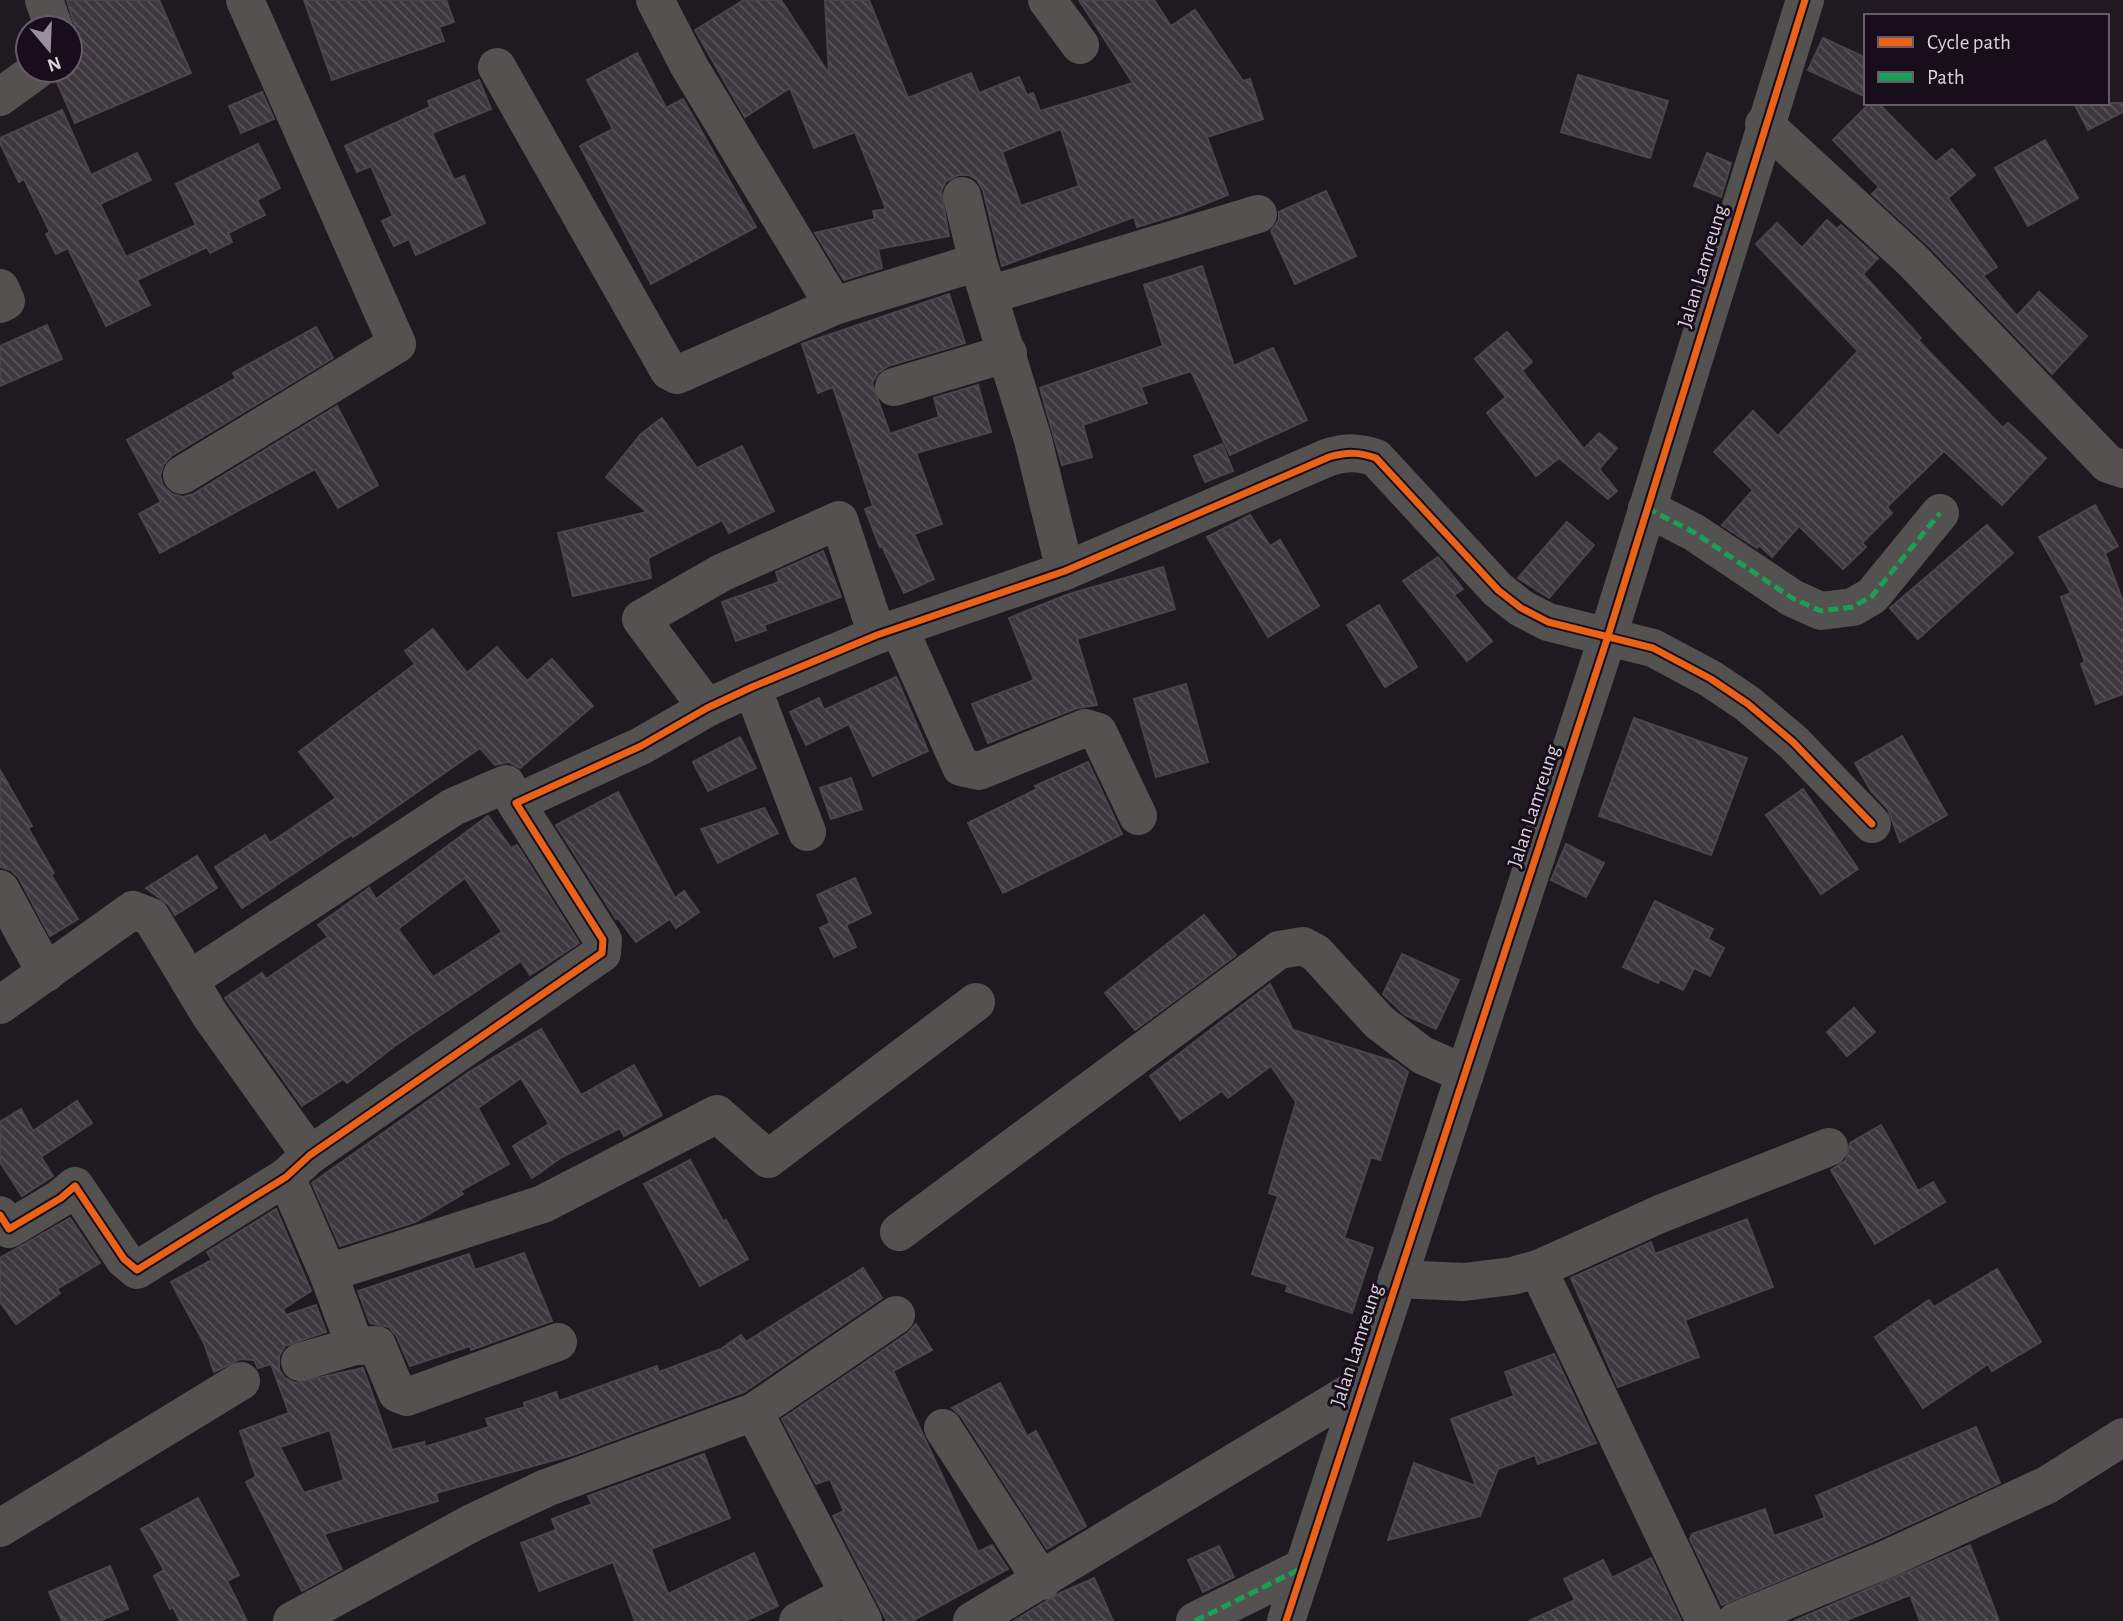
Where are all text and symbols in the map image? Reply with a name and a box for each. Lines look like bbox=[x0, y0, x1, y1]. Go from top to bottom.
north arrow bbox=[14, 14, 84, 84]
legend bbox=[1864, 14, 2109, 105]
text: Cycle path bbox=[1927, 32, 2011, 53]
text: N bbox=[45, 53, 63, 75]
text: Path bbox=[1927, 67, 1965, 88]
street label: Jalan Lamreung bbox=[1674, 201, 1731, 330]
street label: Jalan Lamreung bbox=[1504, 742, 1563, 870]
street label: Jalan Lamreung bbox=[1327, 1281, 1386, 1409]

